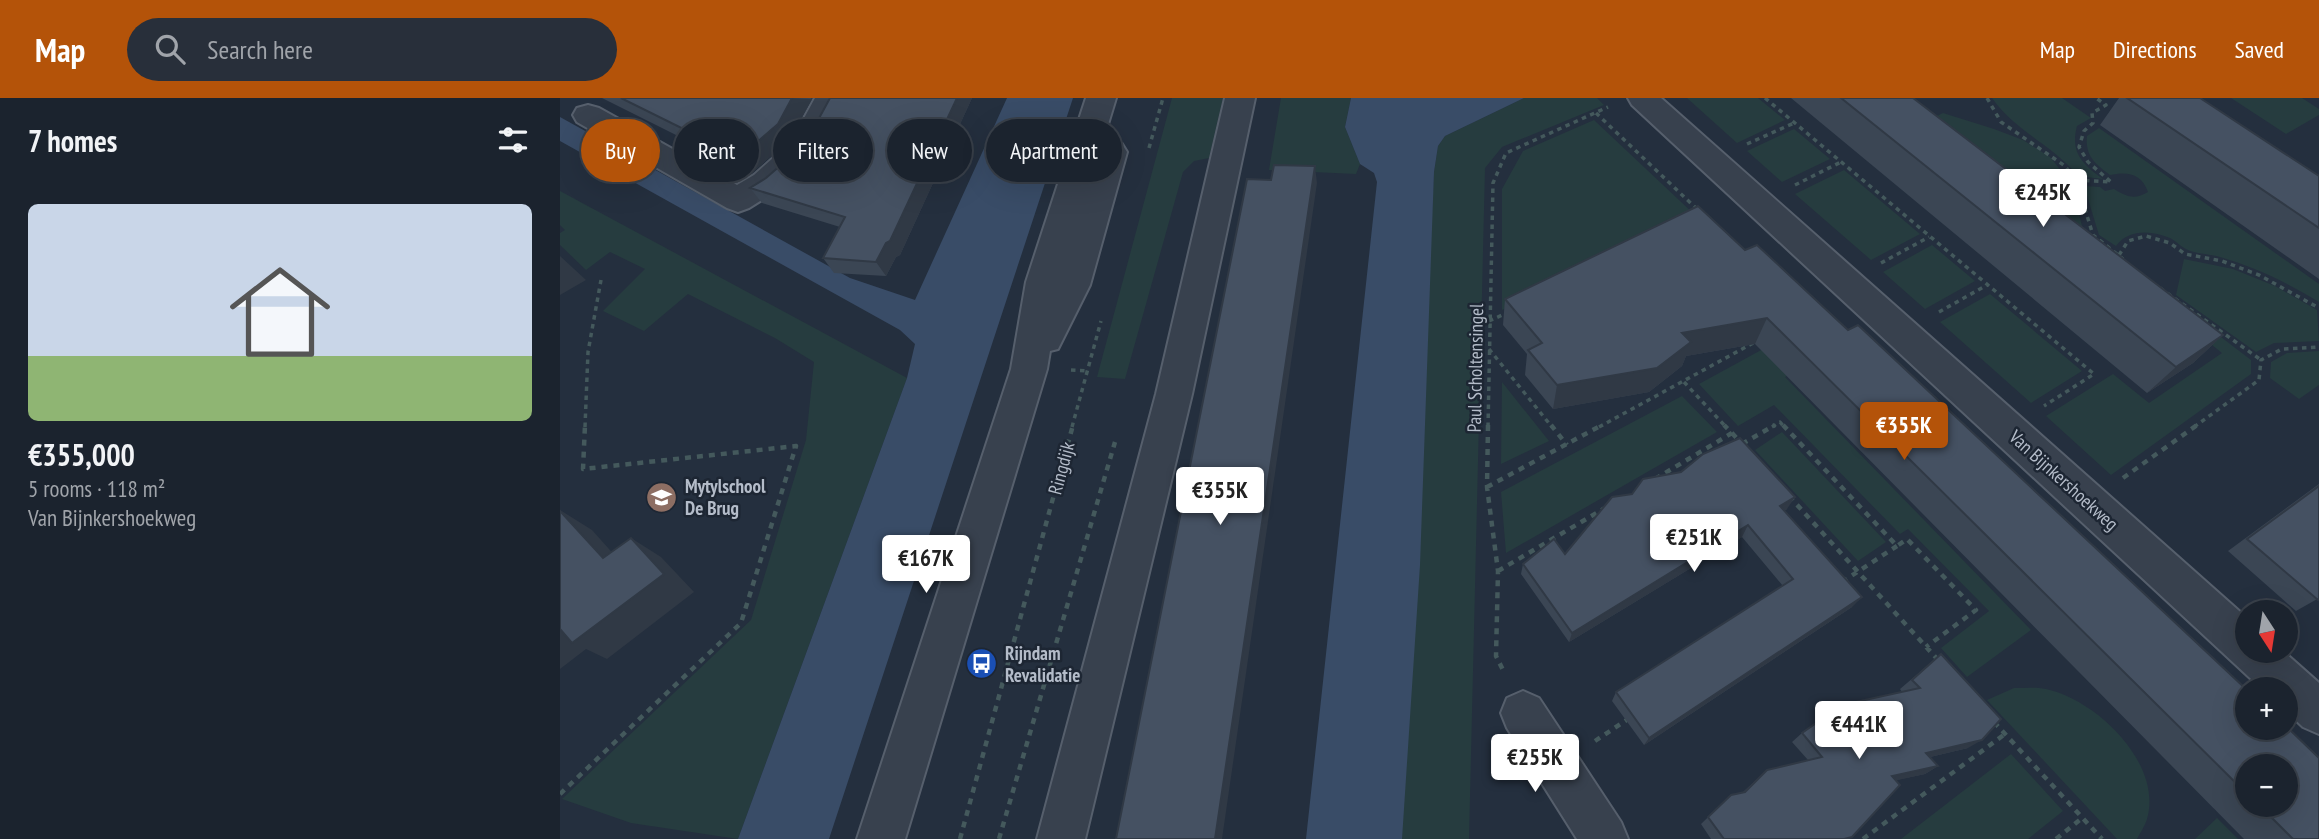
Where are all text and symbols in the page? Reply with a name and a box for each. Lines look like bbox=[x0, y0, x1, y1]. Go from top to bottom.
search box bbox=[127, 18, 617, 81]
text: Map bbox=[35, 28, 85, 71]
icon: search bbox=[151, 30, 189, 68]
text: Search here bbox=[207, 33, 313, 66]
text: Map bbox=[2040, 34, 2075, 65]
text: Directions bbox=[2113, 34, 2197, 65]
text: Saved bbox=[2235, 34, 2284, 65]
chip: Buy bbox=[581, 119, 660, 182]
chip: Rent bbox=[674, 119, 759, 182]
chip: Filters bbox=[773, 119, 873, 182]
chip: New bbox=[887, 119, 972, 182]
chip: Apartment bbox=[986, 119, 1122, 182]
text: 7 homes bbox=[28, 121, 117, 160]
icon: filters bbox=[494, 121, 532, 159]
pin: €245K bbox=[1994, 170, 2092, 229]
text: €245K bbox=[2015, 177, 2071, 206]
icon: home bbox=[217, 249, 343, 375]
street label: Paul Scholtensingel bbox=[1462, 303, 1488, 433]
pin: €355K bbox=[1855, 402, 1953, 462]
text: €355K bbox=[1876, 410, 1932, 439]
street label: Van Bijnkershoekweg bbox=[2004, 424, 2124, 535]
text: €355,000 bbox=[28, 435, 135, 474]
street label: Ringdijk bbox=[1042, 438, 1080, 497]
pin: €355K bbox=[1171, 468, 1269, 527]
text: 5 rooms · 118 m² bbox=[28, 474, 165, 503]
place label: Mytylschool De Brug bbox=[685, 474, 766, 520]
text: €355K bbox=[1192, 475, 1248, 504]
school or university icon: Mytylschool De Brug bbox=[645, 480, 679, 514]
text: Van Bijnkershoekweg bbox=[28, 503, 196, 532]
pin: €251K bbox=[1645, 514, 1743, 574]
text: €251K bbox=[1666, 522, 1722, 551]
pin: €167K bbox=[877, 536, 975, 595]
text: €167K bbox=[898, 543, 954, 572]
north arrow bbox=[2235, 600, 2298, 663]
map controls bbox=[2235, 600, 2298, 817]
place label: Rijndam Revalidatie bbox=[1005, 641, 1080, 687]
bus stop icon: Rijndam Revalidatie bbox=[965, 647, 999, 681]
button: + bbox=[2235, 677, 2298, 740]
pin: €441K bbox=[1810, 702, 1908, 761]
text: €441K bbox=[1831, 709, 1887, 738]
pin: €255K bbox=[1486, 734, 1584, 794]
text: €255K bbox=[1507, 742, 1563, 771]
button: − bbox=[2235, 754, 2298, 817]

